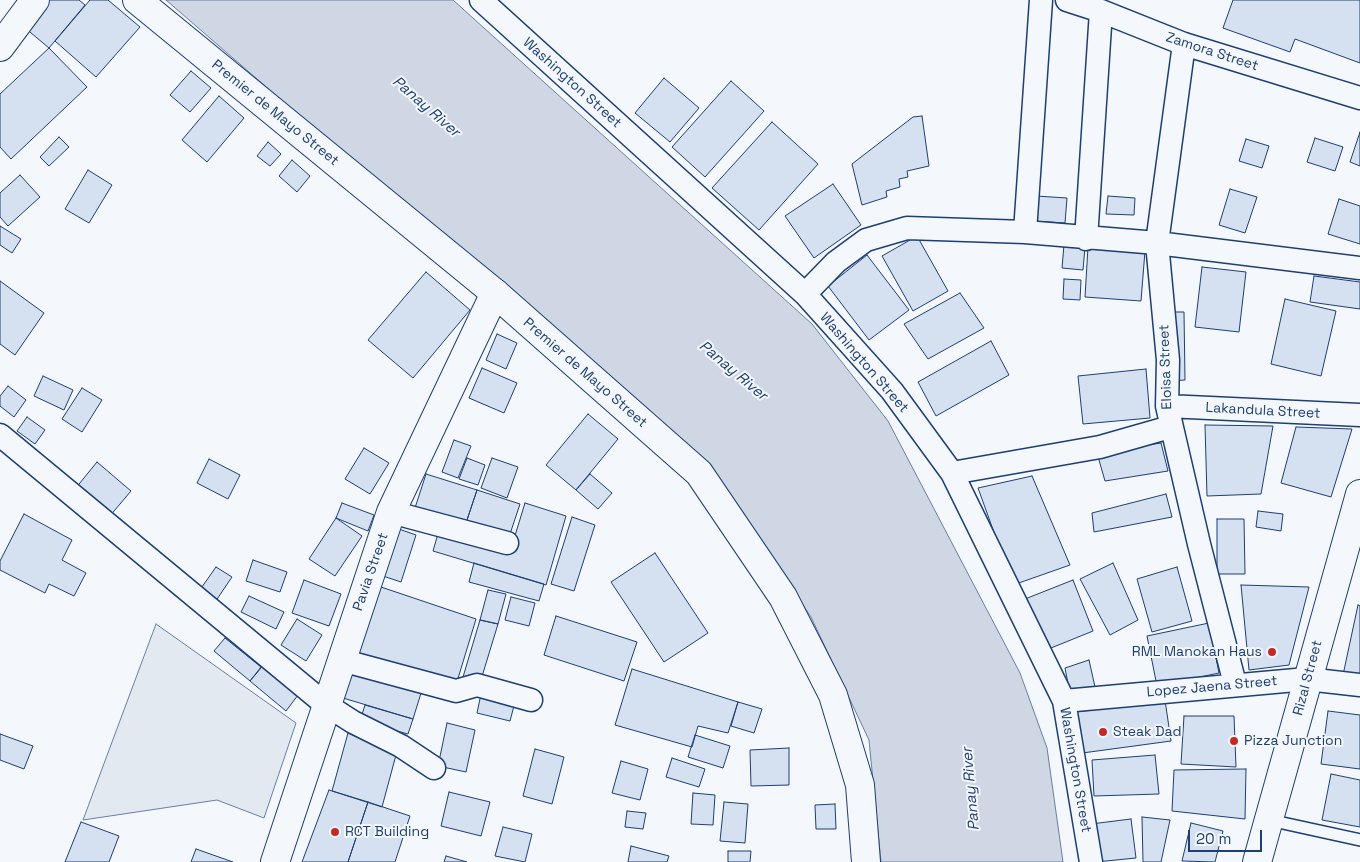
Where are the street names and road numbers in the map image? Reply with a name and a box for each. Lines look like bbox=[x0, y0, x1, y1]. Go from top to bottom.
street label: Zamora Street bbox=[1164, 29, 1260, 75]
street label: Washington Street bbox=[519, 34, 625, 132]
street label: Premier de Mayo Street bbox=[208, 56, 342, 170]
street label: Washington Street bbox=[816, 310, 912, 416]
street label: Premier de Mayo Street bbox=[520, 315, 650, 431]
street label: Eloisa Street bbox=[1156, 324, 1176, 410]
street label: Lakandula Street bbox=[1205, 400, 1321, 422]
street label: Pavia Street bbox=[350, 531, 392, 613]
street label: Rizal Street bbox=[1290, 638, 1326, 718]
street label: Lopez Jaena Street bbox=[1146, 673, 1278, 701]
street label: Washington Street bbox=[1056, 706, 1094, 834]

